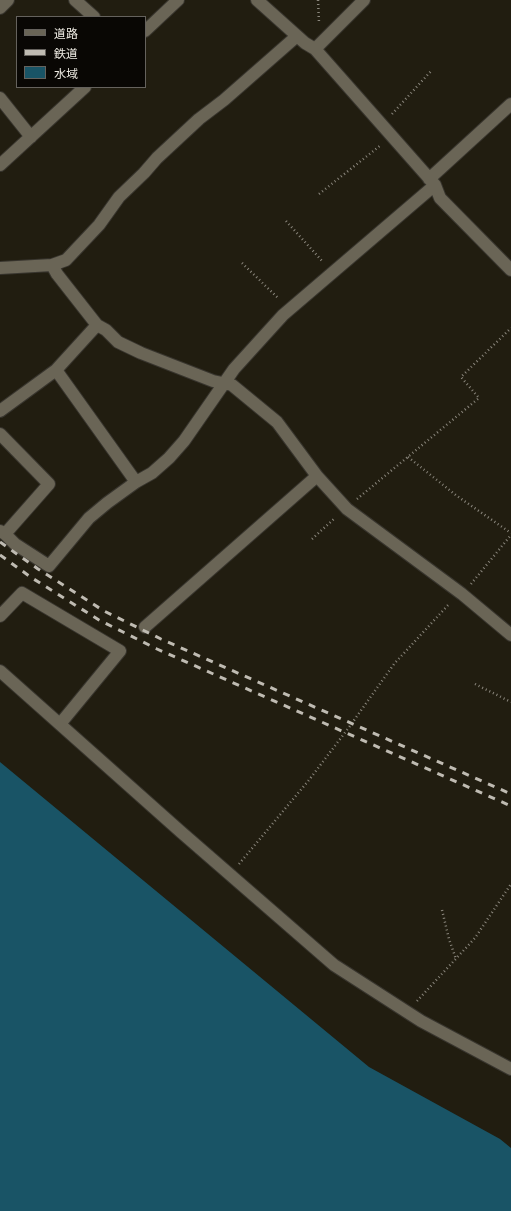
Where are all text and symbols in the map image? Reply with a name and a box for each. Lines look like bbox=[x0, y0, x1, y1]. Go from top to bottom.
legend bbox=[16, 16, 146, 88]
text: 道路 bbox=[54, 26, 78, 40]
text: 鉄道 bbox=[54, 46, 78, 60]
text: 水域 bbox=[54, 66, 78, 80]

